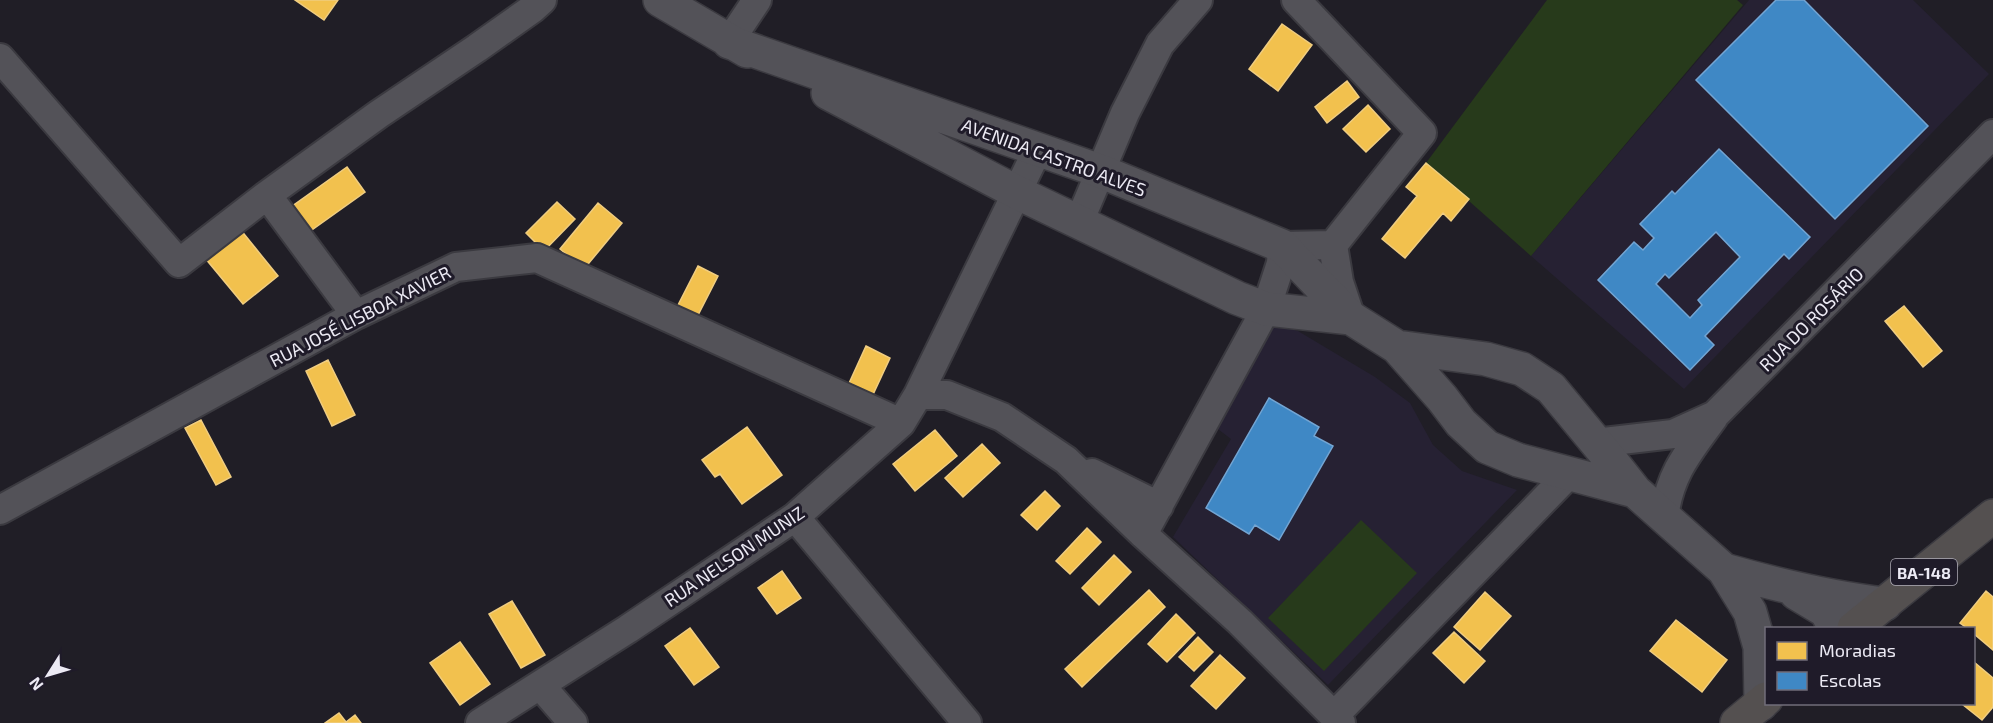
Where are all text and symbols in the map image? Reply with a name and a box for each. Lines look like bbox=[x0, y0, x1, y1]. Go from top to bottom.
street label: AVENIDA CASTRO ALVES bbox=[959, 113, 1149, 201]
street label: RUA JOSÉ LISBOA XAVIER bbox=[266, 261, 454, 371]
street label: RUA DO ROSÁRIO bbox=[1754, 262, 1868, 376]
street label: RUA NELSON MUNIZ bbox=[660, 501, 808, 611]
road number: BA-148 bbox=[1891, 559, 1957, 585]
legend bbox=[1765, 627, 1975, 705]
text: Moradias bbox=[1819, 639, 1896, 661]
north arrow bbox=[18, 645, 78, 705]
text: Escolas bbox=[1819, 669, 1881, 691]
text: N bbox=[25, 674, 47, 695]

